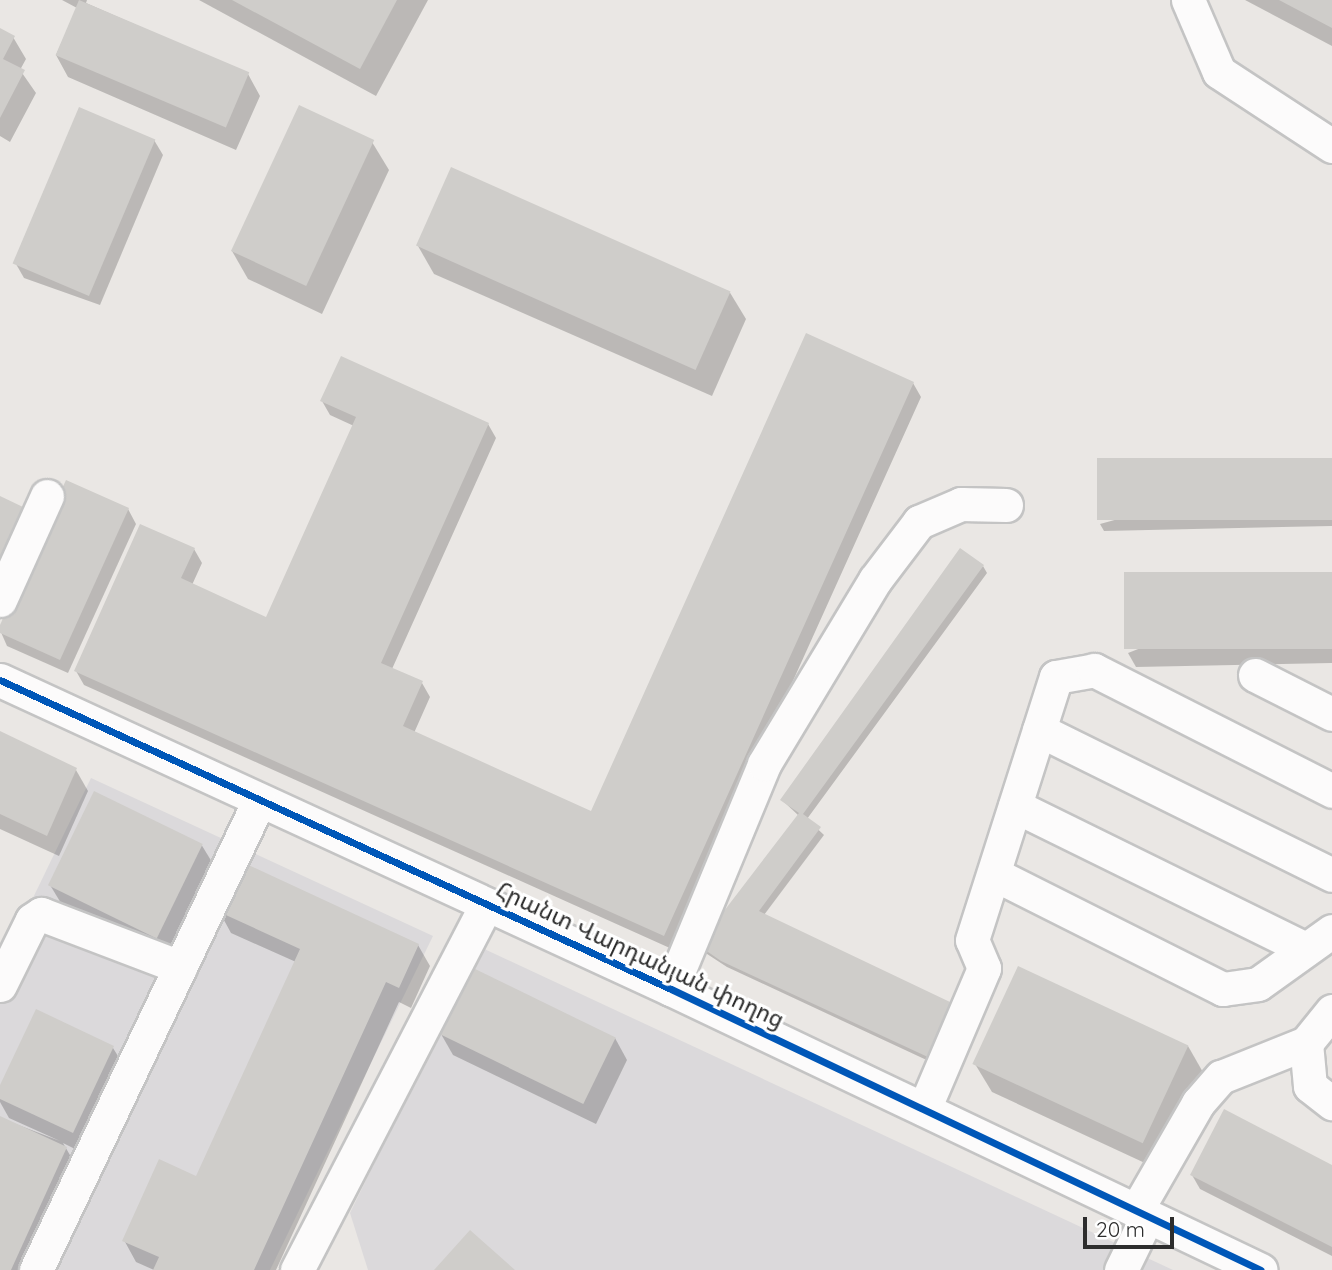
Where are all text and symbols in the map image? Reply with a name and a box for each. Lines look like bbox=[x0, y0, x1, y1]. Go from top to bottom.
street label: Հրանտ Վարդանյան փողոց bbox=[492, 876, 788, 1034]
scale bar bbox=[1087, 1204, 1178, 1248]
text: 20 m bbox=[1096, 1216, 1145, 1242]

